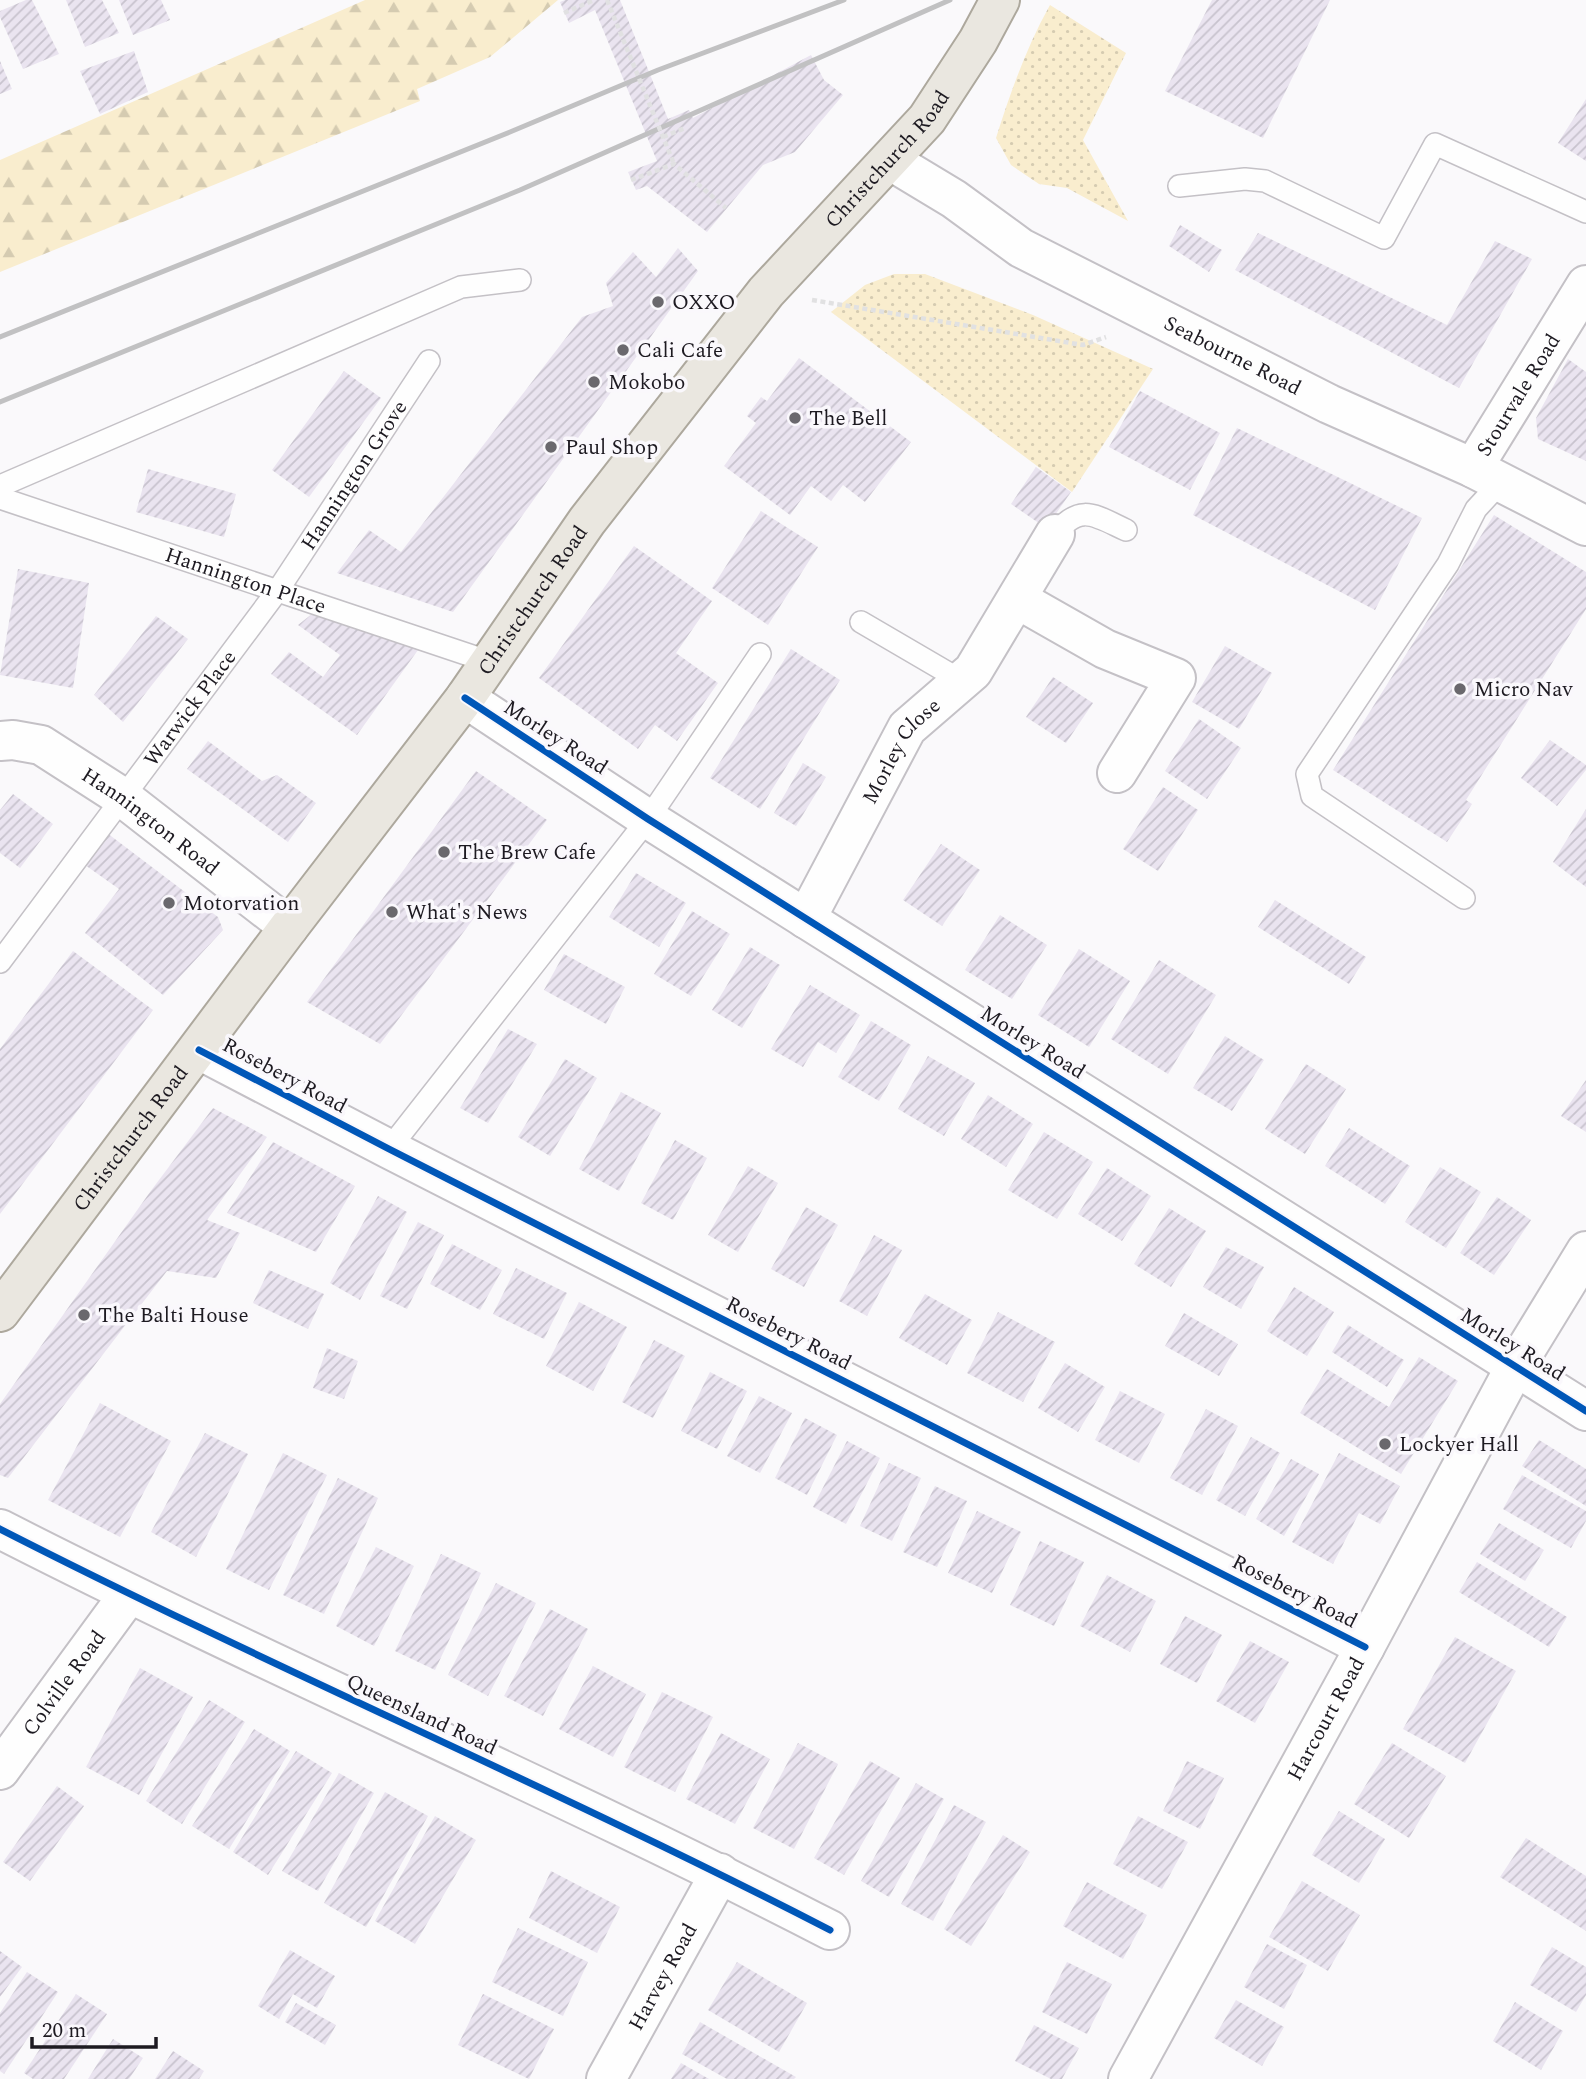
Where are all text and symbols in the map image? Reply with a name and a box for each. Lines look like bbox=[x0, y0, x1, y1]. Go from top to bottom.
street label: Christchurch Road bbox=[818, 84, 959, 236]
place label: OXXO bbox=[672, 287, 736, 319]
marker: OXXO bbox=[650, 294, 666, 310]
street label: Seabourne Road bbox=[1158, 308, 1307, 404]
street label: Stourvale Road bbox=[1469, 328, 1569, 463]
place label: Cali Cafe bbox=[637, 335, 723, 367]
marker: Cali Cafe bbox=[615, 342, 631, 358]
place label: Mokobo bbox=[608, 367, 685, 399]
marker: Mokobo bbox=[586, 374, 602, 390]
street label: Hannington Grove bbox=[293, 394, 416, 557]
place label: The Bell bbox=[809, 403, 887, 435]
marker: The Bell bbox=[787, 410, 803, 426]
place label: Paul Shop bbox=[565, 432, 658, 464]
marker: Paul Shop bbox=[543, 439, 559, 455]
street label: Christchurch Road bbox=[470, 519, 596, 682]
street label: Hannington Place bbox=[160, 539, 330, 623]
street label: Warwick Place bbox=[136, 644, 245, 774]
place label: Micro Nav bbox=[1474, 674, 1574, 706]
marker: Micro Nav bbox=[1452, 681, 1468, 697]
street label: Morley Close bbox=[855, 691, 948, 810]
street label: Morley Road bbox=[497, 692, 614, 784]
street label: Hannington Road bbox=[75, 760, 226, 884]
place label: The Brew Cafe bbox=[458, 837, 596, 869]
marker: The Brew Cafe bbox=[436, 844, 452, 860]
place label: Motorvation bbox=[183, 888, 300, 920]
marker: Motorvation bbox=[161, 895, 177, 911]
place label: What's News bbox=[406, 897, 528, 929]
marker: What's News bbox=[384, 904, 400, 920]
street label: Morley Road bbox=[974, 998, 1091, 1088]
street label: Rosebery Road bbox=[216, 1029, 353, 1122]
street label: Christchurch Road bbox=[65, 1059, 197, 1219]
street label: Rosebery Road bbox=[720, 1288, 857, 1379]
place label: The Balti House bbox=[98, 1300, 249, 1332]
street label: Morley Road bbox=[1454, 1300, 1571, 1390]
marker: The Balti House bbox=[76, 1307, 92, 1323]
place label: Lockyer Hall bbox=[1399, 1429, 1519, 1461]
marker: Lockyer Hall bbox=[1377, 1436, 1393, 1452]
street label: Rosebery Road bbox=[1226, 1546, 1363, 1637]
street label: Colville Road bbox=[15, 1624, 114, 1743]
street label: Harcourt Road bbox=[1280, 1651, 1374, 1787]
street label: Queensland Road bbox=[341, 1666, 502, 1764]
street label: Harvey Road bbox=[621, 1917, 706, 2037]
scale bar bbox=[32, 2006, 156, 2050]
text: 20 m bbox=[42, 2015, 86, 2047]

